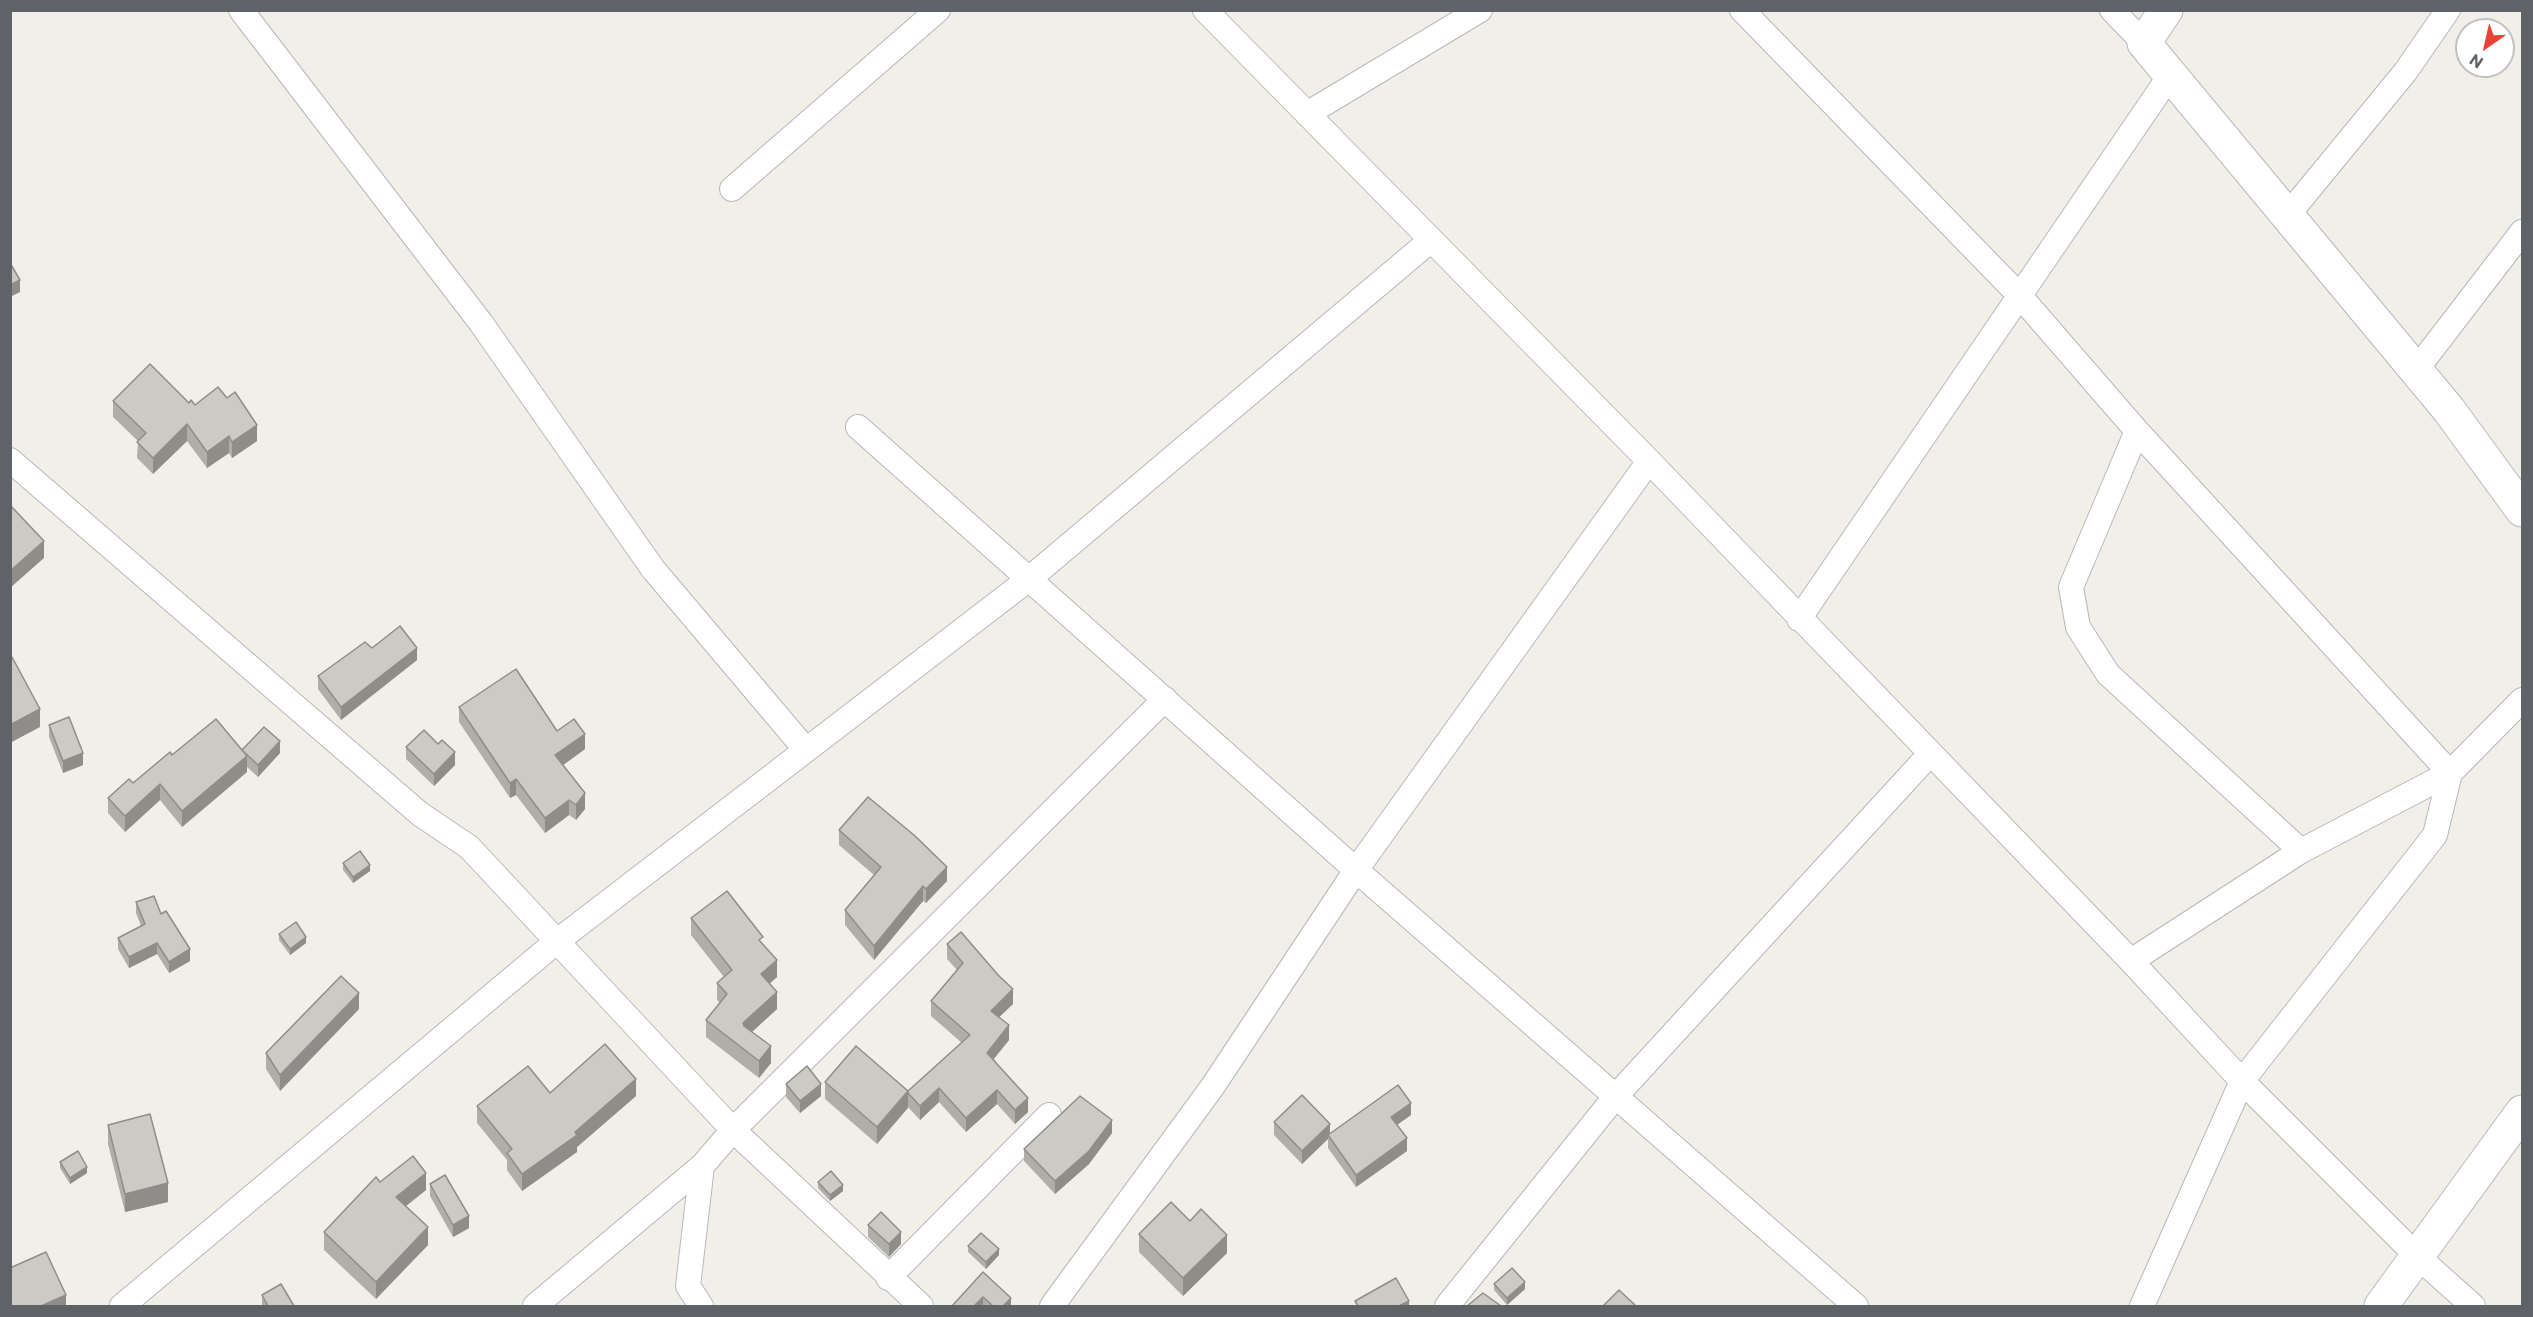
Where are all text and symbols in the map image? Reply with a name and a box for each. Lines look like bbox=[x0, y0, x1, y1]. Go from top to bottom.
north arrow bbox=[2455, 18, 2515, 78]
text: N bbox=[2465, 50, 2486, 73]

